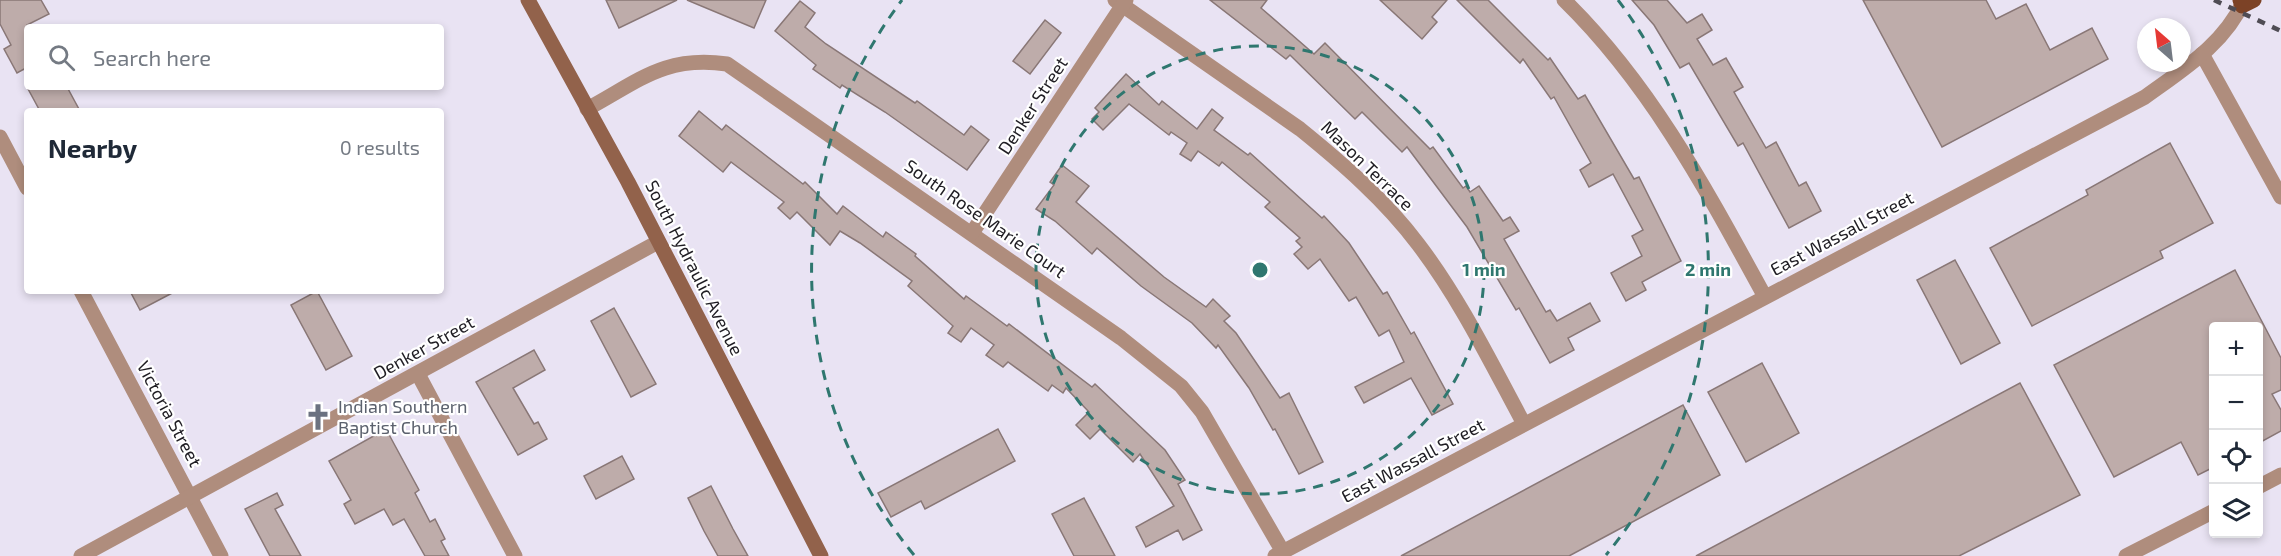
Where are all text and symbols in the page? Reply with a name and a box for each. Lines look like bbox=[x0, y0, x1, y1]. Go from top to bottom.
north arrow bbox=[2137, 18, 2191, 72]
search box bbox=[24, 24, 444, 90]
icon: search bbox=[45, 41, 78, 74]
text: Search here bbox=[93, 44, 211, 70]
street label: Denker Street bbox=[993, 53, 1072, 158]
street label: Mason Terrace bbox=[1317, 116, 1418, 215]
text: Nearby bbox=[48, 132, 137, 163]
text: 0 results bbox=[340, 135, 420, 159]
street label: South Rose Marie Court bbox=[901, 154, 1071, 282]
street label: South Hydraulic Avenue bbox=[641, 176, 749, 359]
street label: East Wassall Street bbox=[1766, 186, 1917, 280]
text: 1 min bbox=[1462, 258, 1506, 280]
text: 2 min bbox=[1685, 258, 1731, 280]
centre of rings bbox=[1250, 260, 1270, 280]
street label: Denker Street bbox=[369, 310, 478, 384]
map controls bbox=[2209, 322, 2263, 538]
button: + bbox=[2209, 322, 2263, 376]
street label: Victoria Street bbox=[133, 357, 207, 470]
button: − bbox=[2209, 376, 2263, 430]
place label: Indian Southern Baptist Church bbox=[338, 395, 468, 438]
church icon: Indian Southern Baptist Church bbox=[303, 402, 333, 432]
street label: East Wassall Street bbox=[1337, 413, 1488, 507]
button: locate bbox=[2209, 430, 2263, 484]
button: layers bbox=[2209, 484, 2263, 538]

